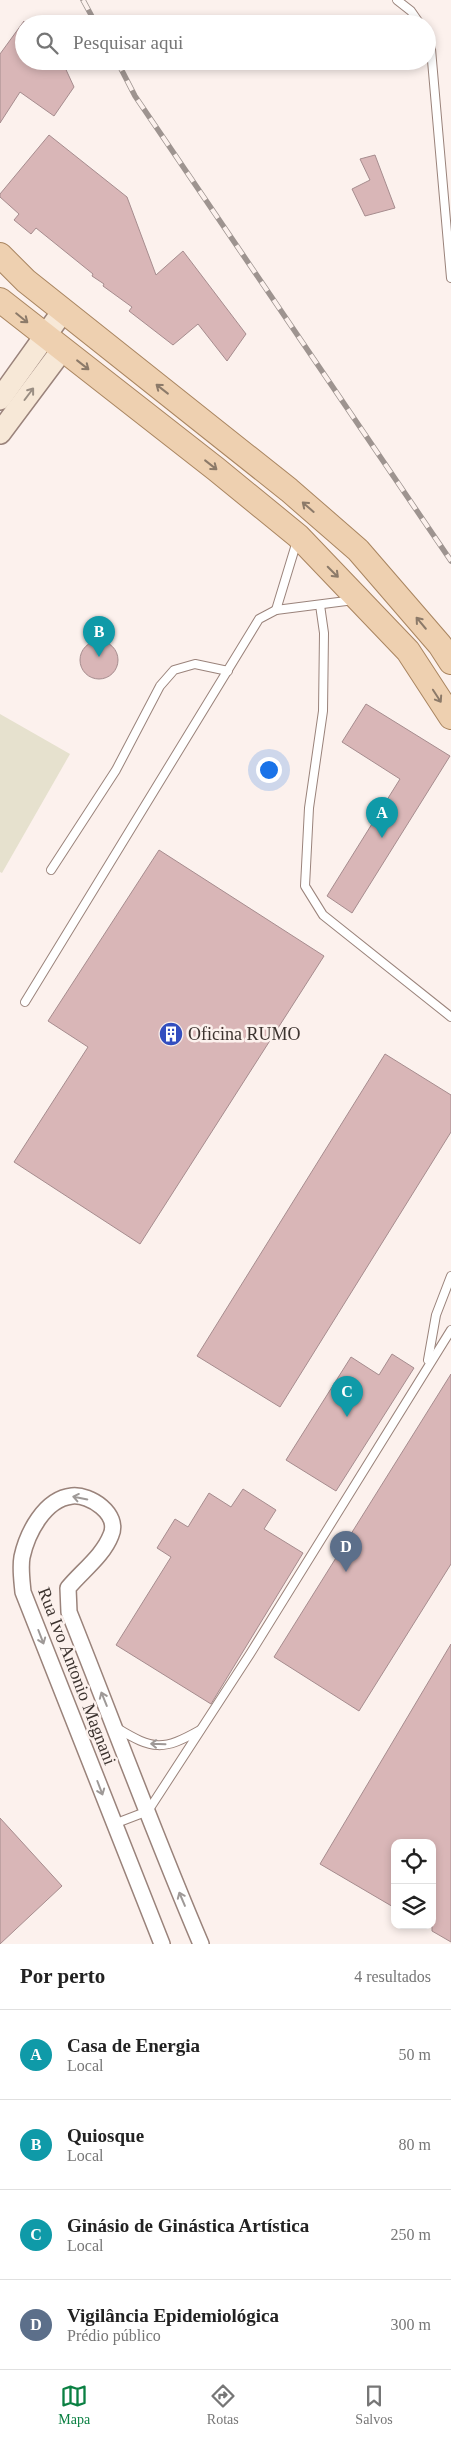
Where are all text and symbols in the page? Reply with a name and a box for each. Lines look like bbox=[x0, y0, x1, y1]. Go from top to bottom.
search box bbox=[15, 15, 436, 70]
icon: search bbox=[33, 29, 61, 57]
text: Pesquisar aqui bbox=[73, 32, 183, 53]
one-way arrow bbox=[15, 312, 28, 323]
one-way arrow bbox=[76, 360, 89, 371]
one-way arrow bbox=[155, 384, 169, 394]
one-way arrow bbox=[24, 387, 34, 401]
one-way arrow bbox=[204, 459, 217, 470]
one-way arrow bbox=[302, 501, 315, 513]
one-way arrow bbox=[327, 566, 339, 578]
pin: B bbox=[83, 616, 115, 657]
one-way arrow bbox=[416, 617, 427, 630]
one-way arrow bbox=[432, 689, 442, 703]
your location bbox=[256, 757, 282, 783]
pin: A bbox=[366, 797, 398, 838]
building icon: Oficina RUMO bbox=[158, 1021, 184, 1047]
place label: Oficina RUMO bbox=[188, 1024, 300, 1044]
pin: C bbox=[331, 1376, 363, 1417]
one-way arrow bbox=[73, 1493, 89, 1502]
pin: D bbox=[330, 1531, 362, 1572]
street label: Rua Ivo Antonio Magnani bbox=[34, 1584, 120, 1768]
one-way arrow bbox=[36, 1629, 46, 1644]
one-way arrow bbox=[99, 1692, 108, 1707]
one-way arrow bbox=[150, 1739, 166, 1749]
one-way arrow bbox=[96, 1780, 105, 1795]
map controls bbox=[391, 1839, 436, 1929]
button: locate bbox=[391, 1839, 436, 1884]
button: layers bbox=[391, 1884, 436, 1929]
one-way arrow bbox=[177, 1892, 187, 1907]
text: Por perto bbox=[20, 1964, 105, 1988]
text: 4 resultados bbox=[354, 1968, 431, 1985]
text: Casa de Energia bbox=[67, 2035, 200, 2056]
text: A bbox=[30, 2046, 42, 2063]
text: 50 m bbox=[399, 2046, 431, 2063]
text: Local bbox=[67, 2057, 103, 2074]
text: Quiosque bbox=[67, 2125, 144, 2146]
text: B bbox=[31, 2136, 41, 2153]
text: 80 m bbox=[399, 2136, 431, 2153]
text: Local bbox=[67, 2147, 103, 2164]
text: Ginásio de Ginástica Artística bbox=[67, 2215, 309, 2236]
text: C bbox=[30, 2226, 42, 2243]
text: 250 m bbox=[391, 2226, 431, 2243]
text: Local bbox=[67, 2237, 103, 2254]
text: Vigilância Epidemiológica bbox=[67, 2305, 279, 2326]
text: D bbox=[30, 2316, 42, 2333]
text: 300 m bbox=[391, 2316, 431, 2333]
text: Prédio público bbox=[67, 2327, 161, 2344]
tab: Mapa bbox=[58, 2382, 90, 2428]
tab: Rotas bbox=[207, 2382, 239, 2428]
tab: Salvos bbox=[355, 2382, 393, 2428]

